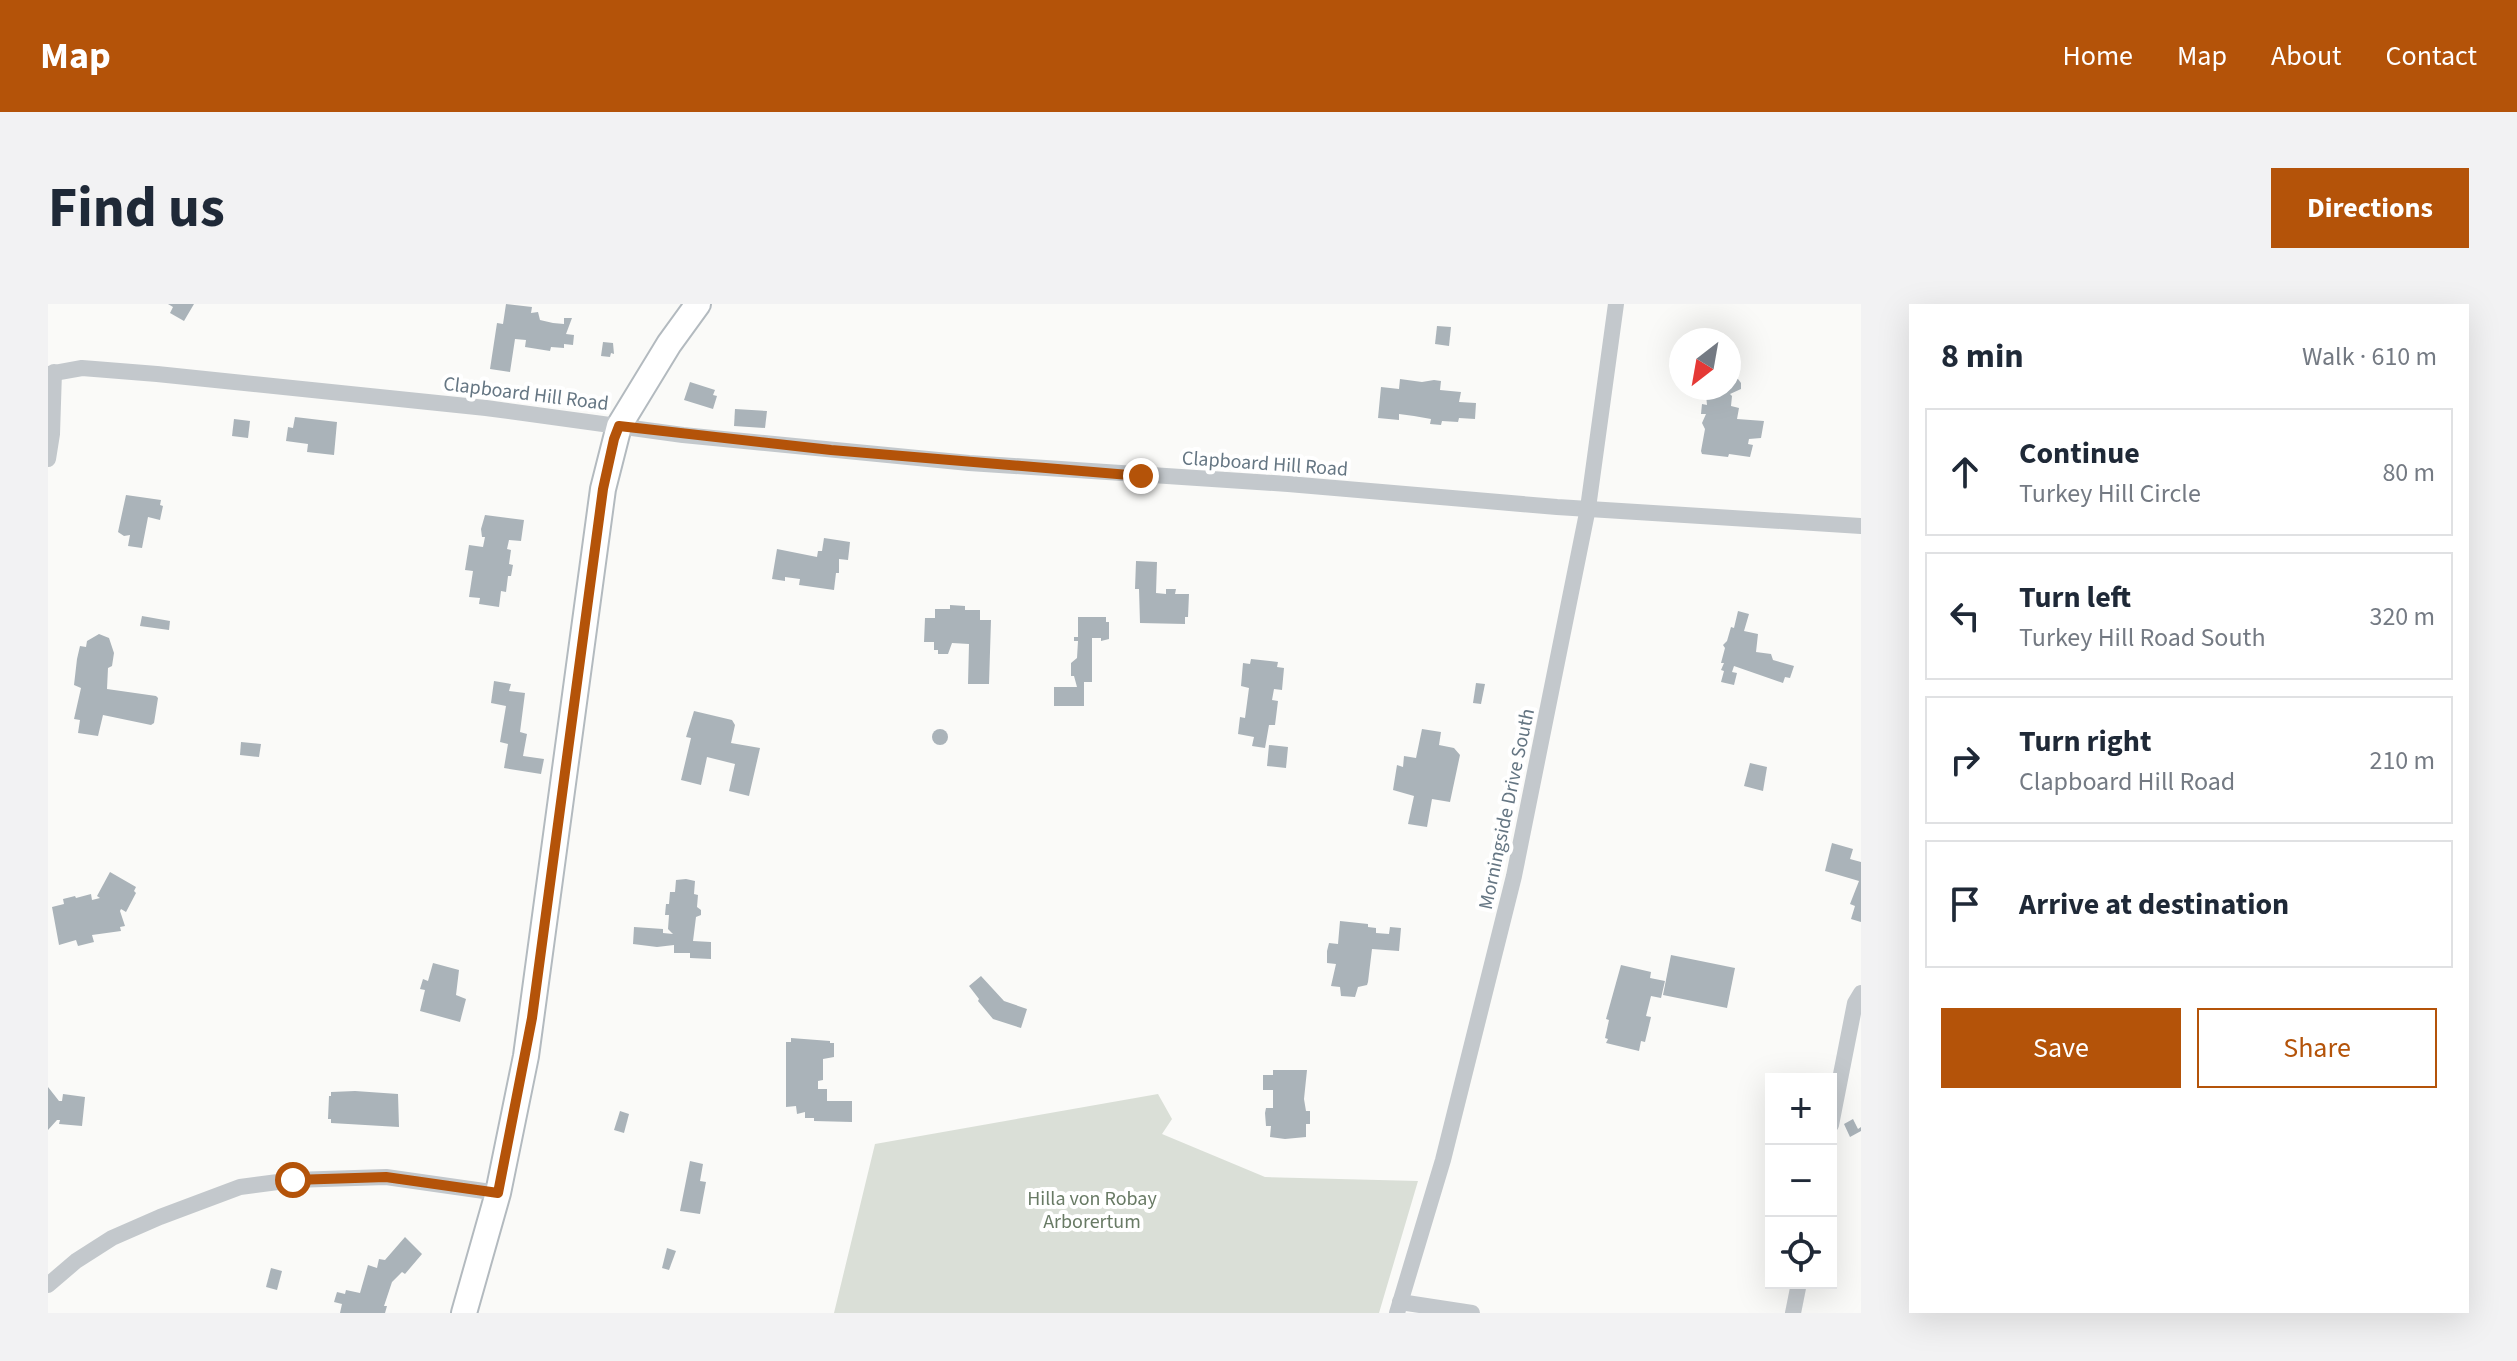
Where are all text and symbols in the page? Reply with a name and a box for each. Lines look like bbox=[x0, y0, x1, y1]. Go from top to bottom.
text: Map bbox=[40, 29, 111, 83]
text: Home bbox=[2062, 36, 2133, 76]
text: Map bbox=[2177, 36, 2227, 76]
text: About bbox=[2271, 36, 2342, 76]
text: Contact bbox=[2386, 36, 2477, 76]
button: Directions bbox=[2271, 168, 2469, 248]
text: Find us bbox=[48, 169, 225, 248]
north arrow bbox=[1669, 328, 1741, 400]
text: 8 min bbox=[1941, 332, 2024, 381]
text: Walk · 610 m bbox=[2302, 338, 2437, 375]
street label: Clapboard Hill Road bbox=[442, 370, 610, 418]
text: Continue bbox=[2019, 432, 2140, 475]
street label: Clapboard Hill Road bbox=[1181, 444, 1349, 484]
icon: ahead bbox=[1943, 450, 1987, 494]
text: 80 m bbox=[2382, 454, 2435, 491]
route end bbox=[1123, 458, 1159, 494]
text: Turkey Hill Circle bbox=[2019, 475, 2201, 512]
text: Turn left bbox=[2019, 576, 2131, 619]
icon: left bbox=[1943, 594, 1987, 638]
text: 320 m bbox=[2369, 598, 2435, 635]
text: Turkey Hill Road South bbox=[2019, 619, 2266, 656]
street label: Morningside Drive South bbox=[1472, 706, 1542, 912]
text: Turn right bbox=[2019, 720, 2151, 763]
icon: right bbox=[1943, 738, 1987, 782]
text: 210 m bbox=[2369, 742, 2435, 779]
text: Clapboard Hill Road bbox=[2019, 763, 2235, 800]
icon: arrive bbox=[1943, 882, 1987, 926]
text: Arrive at destination bbox=[2019, 883, 2289, 926]
button: Save bbox=[1941, 1008, 2181, 1088]
button: Share bbox=[2197, 1008, 2437, 1088]
map controls bbox=[1765, 1073, 1837, 1289]
button: + bbox=[1765, 1073, 1837, 1145]
button: − bbox=[1765, 1145, 1837, 1217]
route start bbox=[275, 1162, 311, 1198]
park label: Hilla von Robay Arborertum bbox=[1027, 1185, 1157, 1236]
button: locate bbox=[1765, 1217, 1837, 1289]

